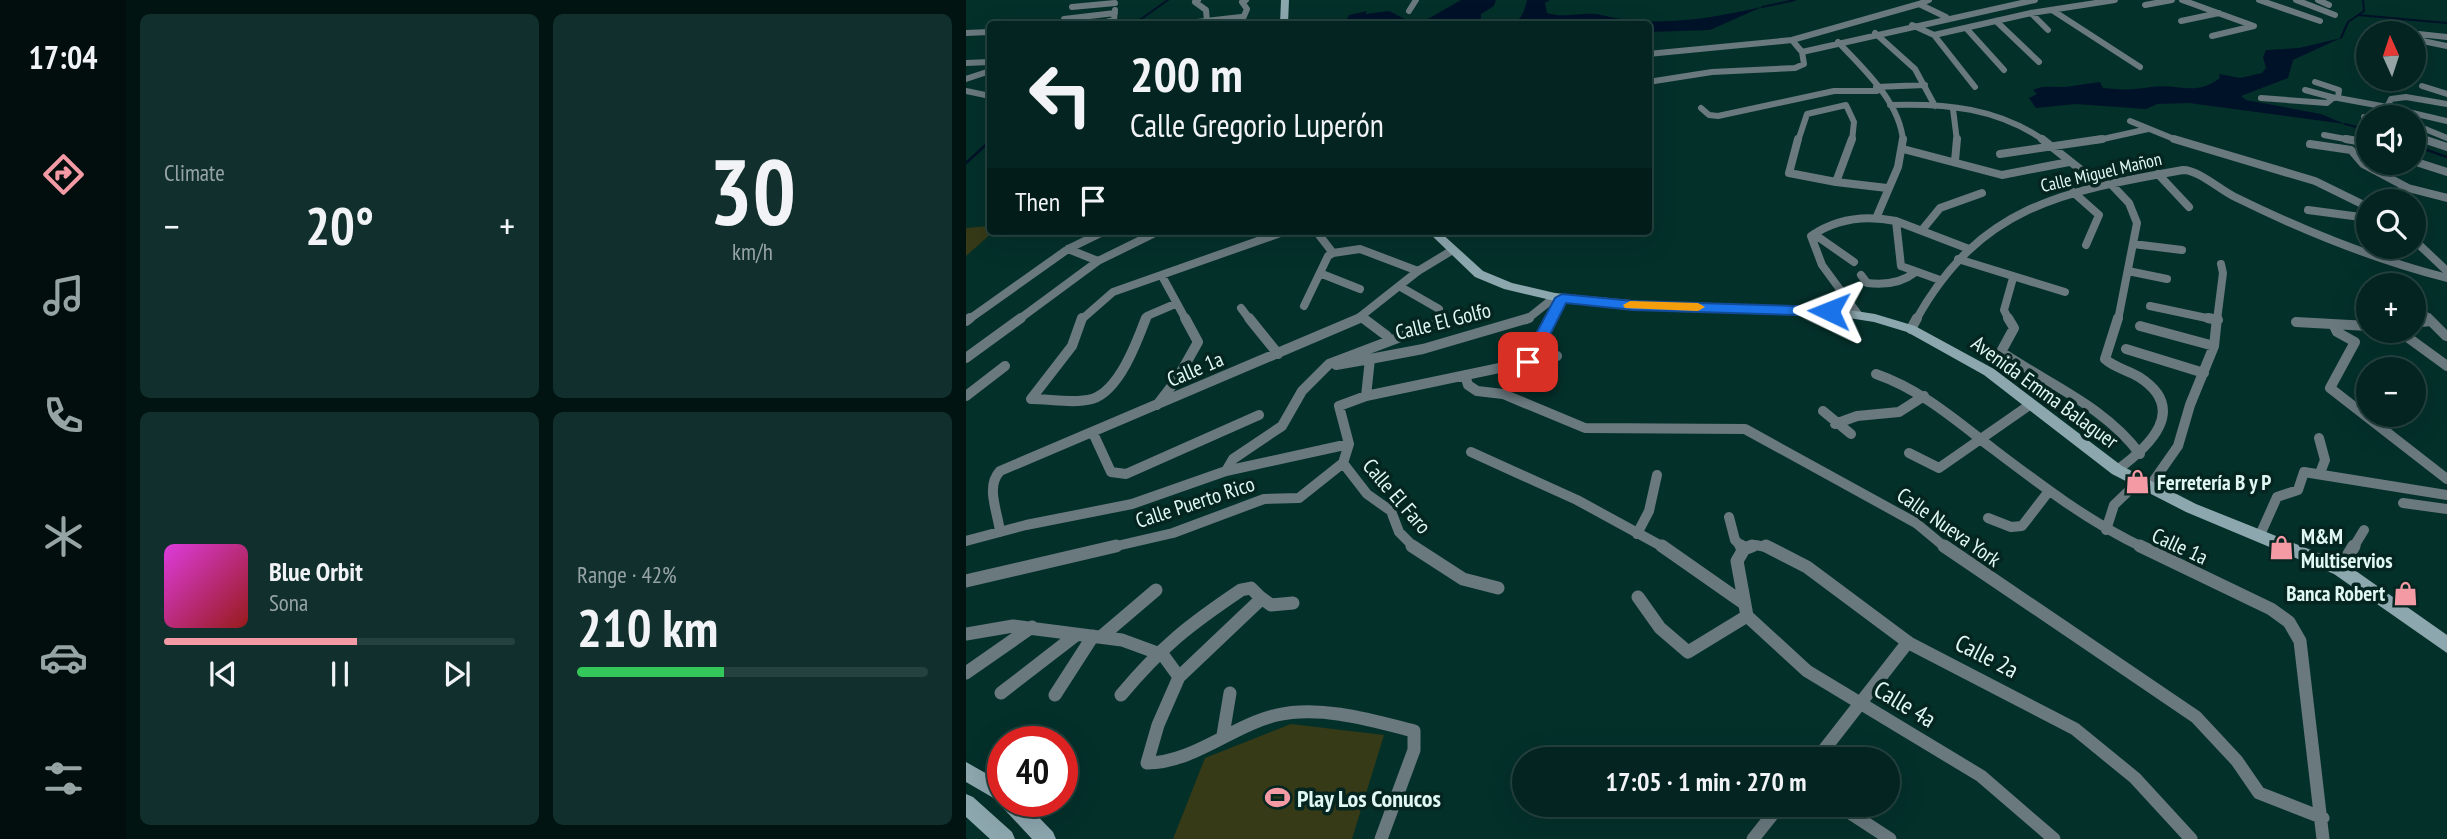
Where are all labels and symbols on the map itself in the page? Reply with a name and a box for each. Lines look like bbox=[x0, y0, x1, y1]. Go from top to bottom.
north arrow bbox=[2356, 21, 2426, 91]
street label: Calle Miguel Mañon bbox=[2038, 147, 2164, 197]
position arrow bbox=[1792, 274, 1866, 348]
street label: Calle El Golfo bbox=[1392, 296, 1494, 346]
street label: Avenida Emma Balaguer bbox=[1966, 330, 2124, 455]
pin bbox=[1498, 332, 1558, 392]
street label: Calle 1a bbox=[1163, 345, 1227, 393]
street label: Calle El Faro bbox=[1357, 453, 1437, 539]
shop icon: Ferretería B y P bbox=[2123, 468, 2151, 496]
place label: Ferretería B y P bbox=[2157, 469, 2271, 496]
street label: Calle Puerto Rico bbox=[1132, 470, 1258, 534]
street label: Calle Nueva York bbox=[1892, 481, 2006, 573]
street label: Calle 1a bbox=[2148, 521, 2212, 571]
place label: M&M Multiservios bbox=[2301, 523, 2393, 574]
shop icon: M&M Multiservios bbox=[2267, 534, 2295, 562]
shop icon: Banca Robert bbox=[2391, 579, 2419, 607]
place label: Banca Robert bbox=[2286, 580, 2385, 607]
street label: Calle 2a bbox=[1950, 627, 2024, 685]
street label: Calle 4a bbox=[1868, 673, 1942, 735]
speed limit sign: 40 bbox=[987, 726, 1078, 817]
place label: Play Los Conucos bbox=[1297, 783, 1441, 814]
sports icon: Play Los Conucos bbox=[1263, 784, 1291, 812]

